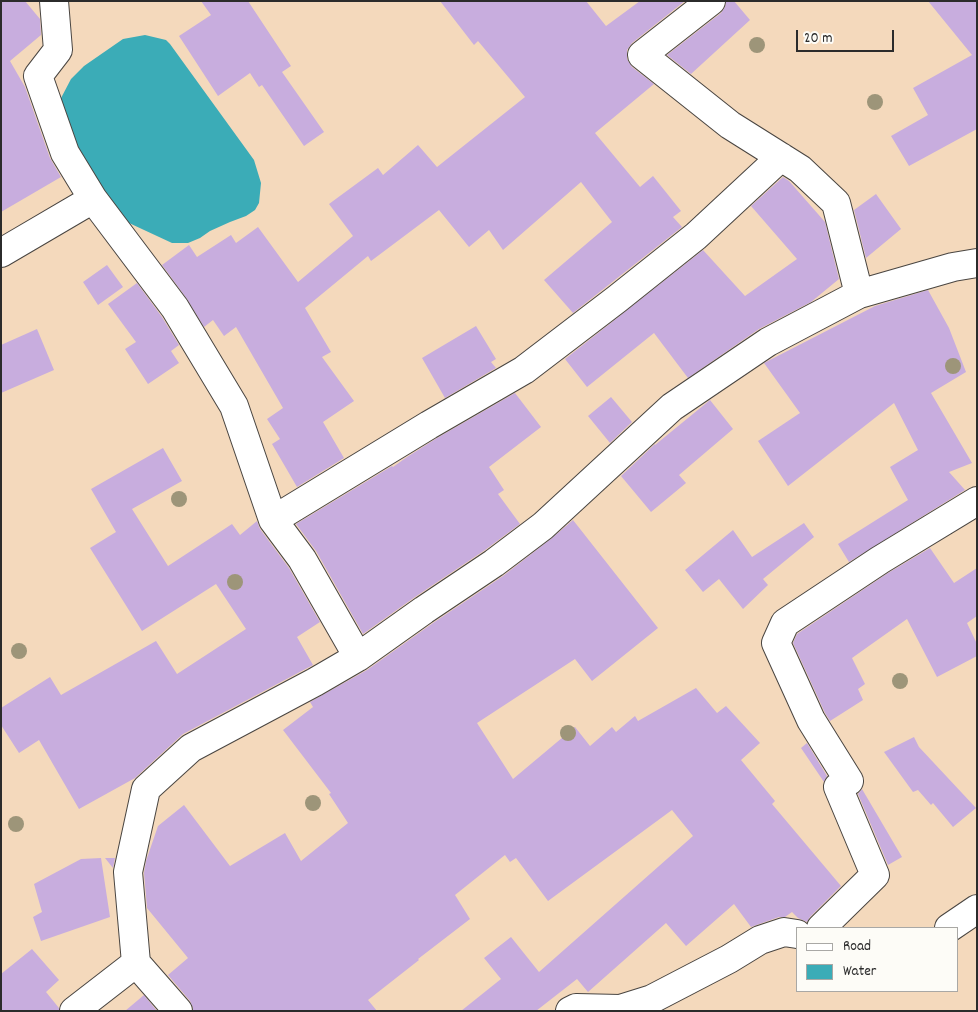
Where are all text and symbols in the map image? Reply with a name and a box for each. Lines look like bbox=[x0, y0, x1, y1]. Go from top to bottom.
scale bar bbox=[798, 20, 896, 52]
text: 20 m bbox=[804, 28, 832, 50]
legend bbox=[796, 927, 958, 992]
text: Road bbox=[843, 936, 871, 958]
text: Water bbox=[843, 961, 876, 983]

